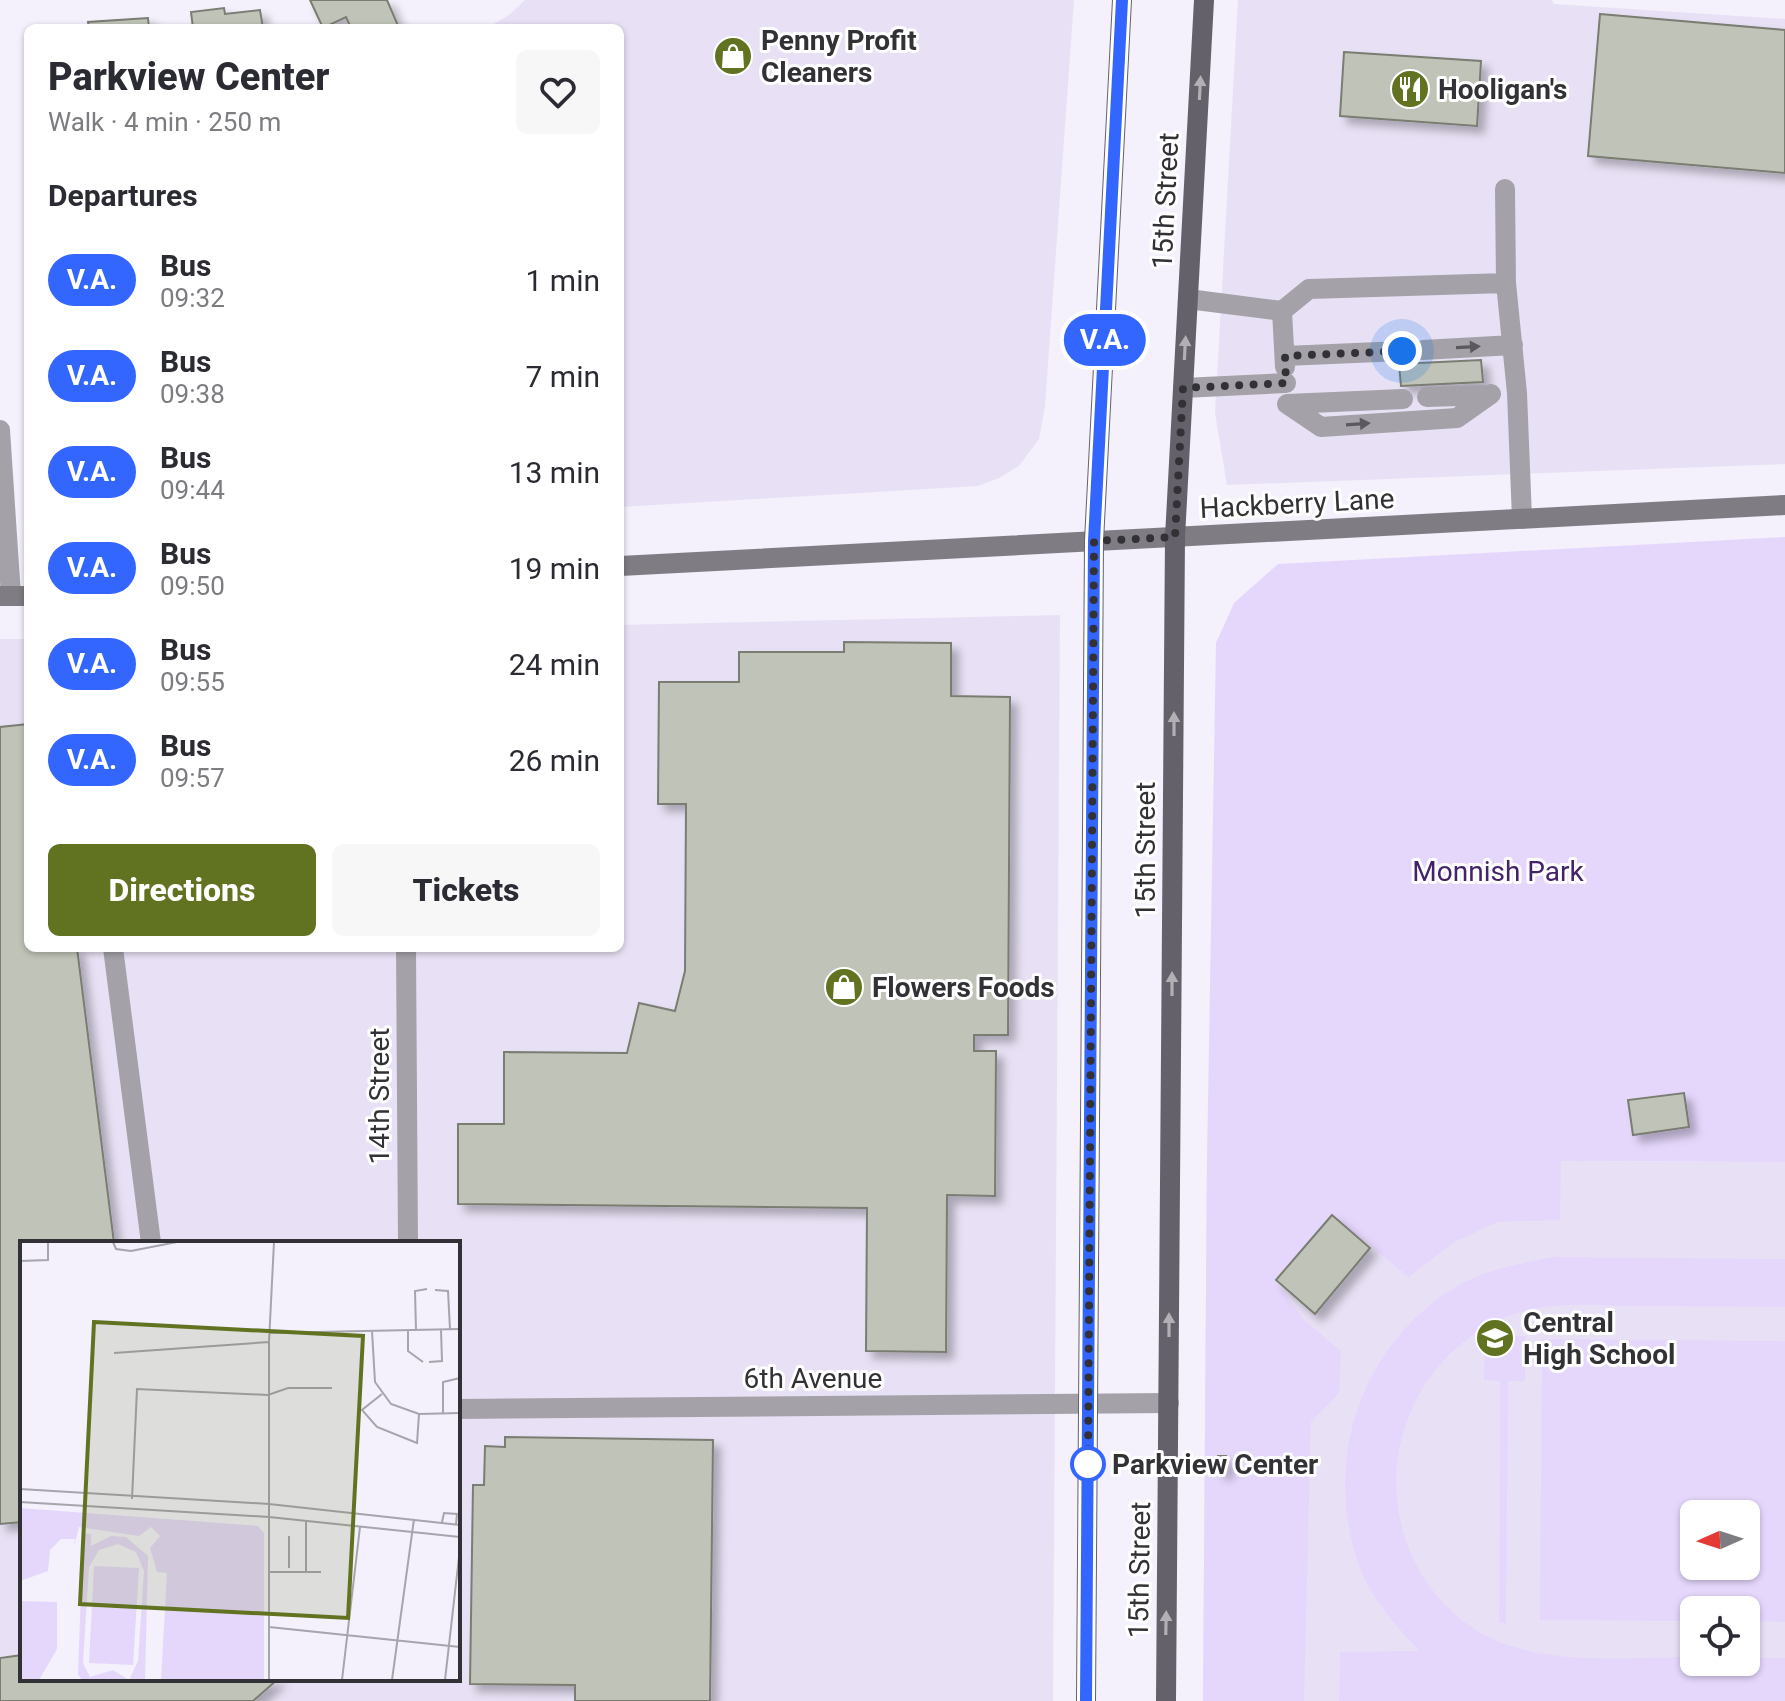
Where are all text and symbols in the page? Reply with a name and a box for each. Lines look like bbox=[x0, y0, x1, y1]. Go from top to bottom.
place label: Penny Profit Cleaners bbox=[761, 24, 917, 89]
shop icon: Penny Profit Cleaners bbox=[712, 35, 754, 77]
button: heart bbox=[516, 50, 600, 134]
text: Parkview Center bbox=[48, 55, 330, 99]
restaurant icon: Hooligan's bbox=[1389, 68, 1431, 110]
place label: Hooligan's bbox=[1438, 73, 1567, 106]
one-way arrow bbox=[1193, 75, 1206, 100]
text: Walk · 4 min · 250 m bbox=[48, 107, 281, 137]
street label: 15th Street bbox=[1145, 132, 1186, 270]
text: Departures bbox=[48, 178, 198, 213]
text: Bus bbox=[160, 248, 211, 283]
text: V.A. bbox=[67, 263, 117, 296]
text: 1 min bbox=[526, 263, 600, 298]
text: 09:32 bbox=[160, 283, 225, 313]
line badge: V.A. bbox=[1049, 314, 1161, 366]
text: V.A. bbox=[1080, 323, 1130, 356]
your location bbox=[1382, 331, 1422, 371]
one-way arrow bbox=[1179, 335, 1192, 360]
one-way arrow bbox=[1456, 341, 1481, 354]
text: Bus bbox=[160, 344, 211, 379]
text: V.A. bbox=[67, 359, 117, 392]
text: 7 min bbox=[526, 359, 600, 394]
text: 09:38 bbox=[160, 379, 225, 409]
one-way arrow bbox=[1346, 418, 1371, 431]
text: Bus bbox=[160, 440, 211, 475]
text: V.A. bbox=[67, 455, 117, 488]
text: 13 min bbox=[509, 455, 600, 490]
text: 09:44 bbox=[160, 475, 225, 505]
street label: Hackberry Lane bbox=[1199, 482, 1395, 525]
text: Bus bbox=[160, 536, 211, 571]
text: V.A. bbox=[67, 551, 117, 584]
text: 19 min bbox=[509, 551, 600, 586]
text: 09:50 bbox=[160, 571, 225, 601]
text: Bus bbox=[160, 632, 211, 667]
text: V.A. bbox=[67, 647, 117, 680]
text: 24 min bbox=[509, 647, 600, 682]
text: 09:55 bbox=[160, 667, 225, 697]
one-way arrow bbox=[1168, 711, 1180, 736]
text: Bus bbox=[160, 728, 211, 763]
text: V.A. bbox=[67, 743, 117, 776]
text: 26 min bbox=[509, 743, 600, 778]
text: 09:57 bbox=[160, 763, 225, 793]
street label: 15th Street bbox=[1129, 782, 1162, 918]
button: Directions bbox=[48, 844, 316, 936]
button: Tickets bbox=[332, 844, 600, 936]
park label: Monnish Park bbox=[1412, 855, 1585, 888]
shop icon: Flowers Foods bbox=[823, 966, 865, 1008]
place label: Flowers Foods bbox=[872, 971, 1055, 1004]
one-way arrow bbox=[1166, 971, 1178, 996]
street label: 14th Street bbox=[363, 1028, 396, 1164]
inset map bbox=[20, 1241, 460, 1681]
place label: Central High School bbox=[1523, 1306, 1675, 1371]
one-way arrow bbox=[1163, 1312, 1175, 1337]
school or university icon: Central High School bbox=[1474, 1317, 1516, 1359]
street label: 6th Avenue bbox=[744, 1362, 882, 1395]
marker: Parkview Center bbox=[1071, 1447, 1105, 1481]
place label: Parkview Center bbox=[1112, 1448, 1318, 1481]
north arrow bbox=[1680, 1500, 1760, 1580]
map controls bbox=[1680, 1500, 1760, 1676]
street label: 15th Street bbox=[1122, 1501, 1157, 1639]
button: locate bbox=[1680, 1596, 1760, 1676]
one-way arrow bbox=[1160, 1610, 1173, 1635]

